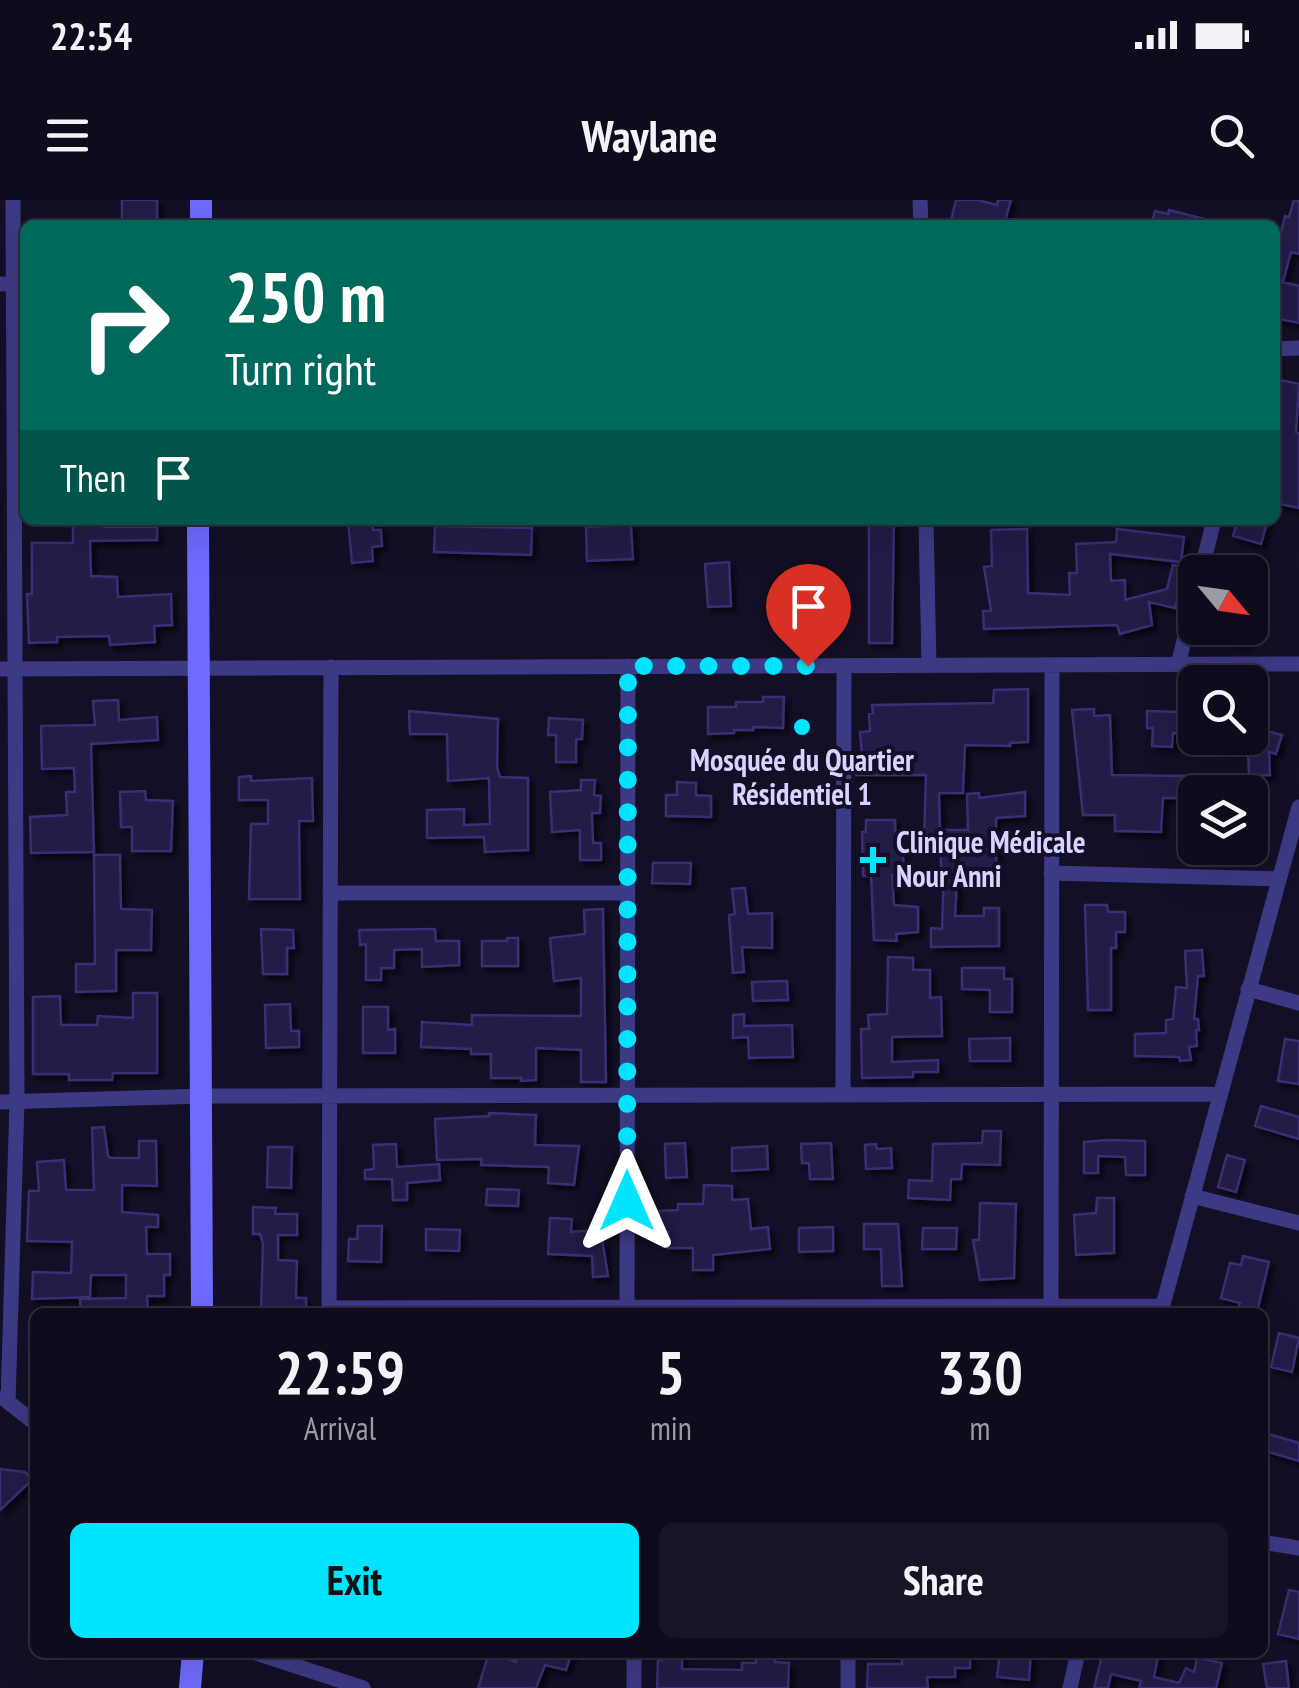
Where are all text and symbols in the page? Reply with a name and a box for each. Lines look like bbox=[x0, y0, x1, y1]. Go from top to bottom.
text: 22:54 bbox=[50, 11, 132, 60]
text: Waylane bbox=[582, 106, 718, 164]
icon: menu bbox=[40, 108, 95, 163]
icon: search bbox=[1204, 108, 1259, 163]
text: 250 m bbox=[225, 251, 386, 341]
icon: right bbox=[60, 260, 190, 390]
text: Turn right bbox=[225, 339, 376, 397]
icon: arrive bbox=[146, 450, 201, 505]
text: Then bbox=[60, 453, 126, 502]
north arrow bbox=[1178, 555, 1268, 645]
map controls bbox=[1178, 555, 1268, 865]
pin bbox=[766, 564, 851, 667]
icon: arrive bbox=[781, 579, 836, 634]
button: search bbox=[1178, 665, 1268, 755]
marker: Mosquée du Quartier Résidentiel 1 bbox=[791, 716, 813, 738]
place label: Mosquée du Quartier Résidentiel 1 bbox=[690, 740, 914, 813]
button: layers bbox=[1178, 775, 1268, 865]
place label: Clinique Médicale Nour Anni bbox=[896, 822, 1086, 895]
marker: Clinique Médicale Nour Anni bbox=[860, 847, 886, 873]
position arrow bbox=[575, 1149, 679, 1253]
text: 22:59 bbox=[275, 1333, 405, 1411]
text: 5 bbox=[657, 1333, 685, 1411]
text: 330 bbox=[937, 1333, 1023, 1411]
text: Arrival bbox=[304, 1407, 376, 1449]
text: min bbox=[650, 1407, 692, 1449]
text: m bbox=[969, 1407, 990, 1449]
button: Exit bbox=[70, 1523, 639, 1638]
button: Share bbox=[659, 1523, 1228, 1638]

